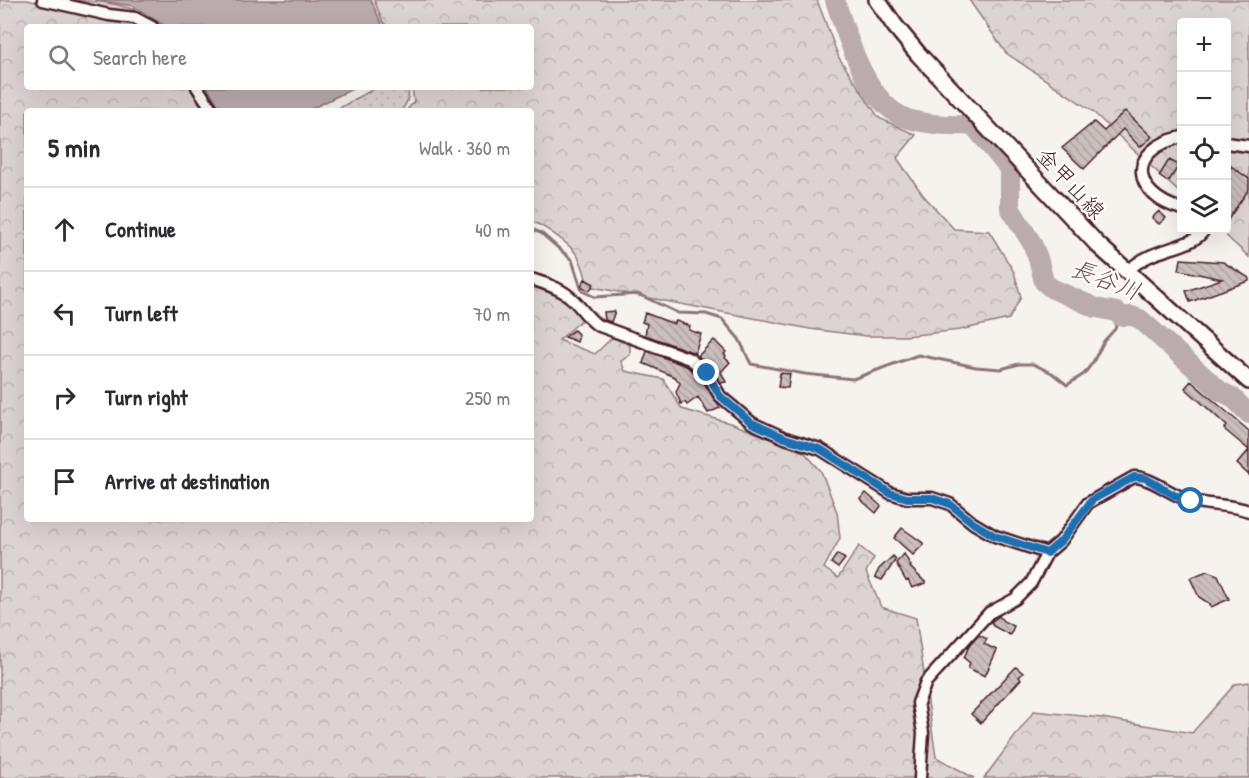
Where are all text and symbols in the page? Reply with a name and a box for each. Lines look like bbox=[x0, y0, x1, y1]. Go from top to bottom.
map controls bbox=[1177, 18, 1231, 234]
button: + bbox=[1177, 18, 1231, 72]
search box bbox=[24, 24, 534, 90]
icon: search bbox=[45, 41, 78, 74]
text: Search here bbox=[93, 42, 187, 72]
button: − bbox=[1177, 72, 1231, 126]
button: locate bbox=[1177, 126, 1231, 180]
text: 5 min bbox=[48, 130, 100, 165]
text: Walk · 360 m bbox=[419, 134, 510, 161]
street label: 金甲山線 bbox=[1030, 141, 1112, 225]
button: layers bbox=[1177, 180, 1231, 234]
icon: ahead bbox=[48, 213, 81, 246]
text: Continue bbox=[105, 214, 176, 244]
text: 40 m bbox=[475, 216, 510, 243]
water label: 長谷川 bbox=[1067, 251, 1145, 307]
icon: left bbox=[48, 297, 81, 330]
text: Turn left bbox=[105, 298, 178, 328]
text: 70 m bbox=[473, 300, 510, 327]
route end bbox=[693, 359, 719, 385]
icon: right bbox=[48, 381, 81, 414]
text: Turn right bbox=[105, 382, 188, 412]
text: 250 m bbox=[465, 384, 510, 411]
icon: arrive bbox=[48, 465, 81, 498]
text: Arrive at destination bbox=[105, 466, 270, 496]
route start bbox=[1177, 487, 1203, 513]

